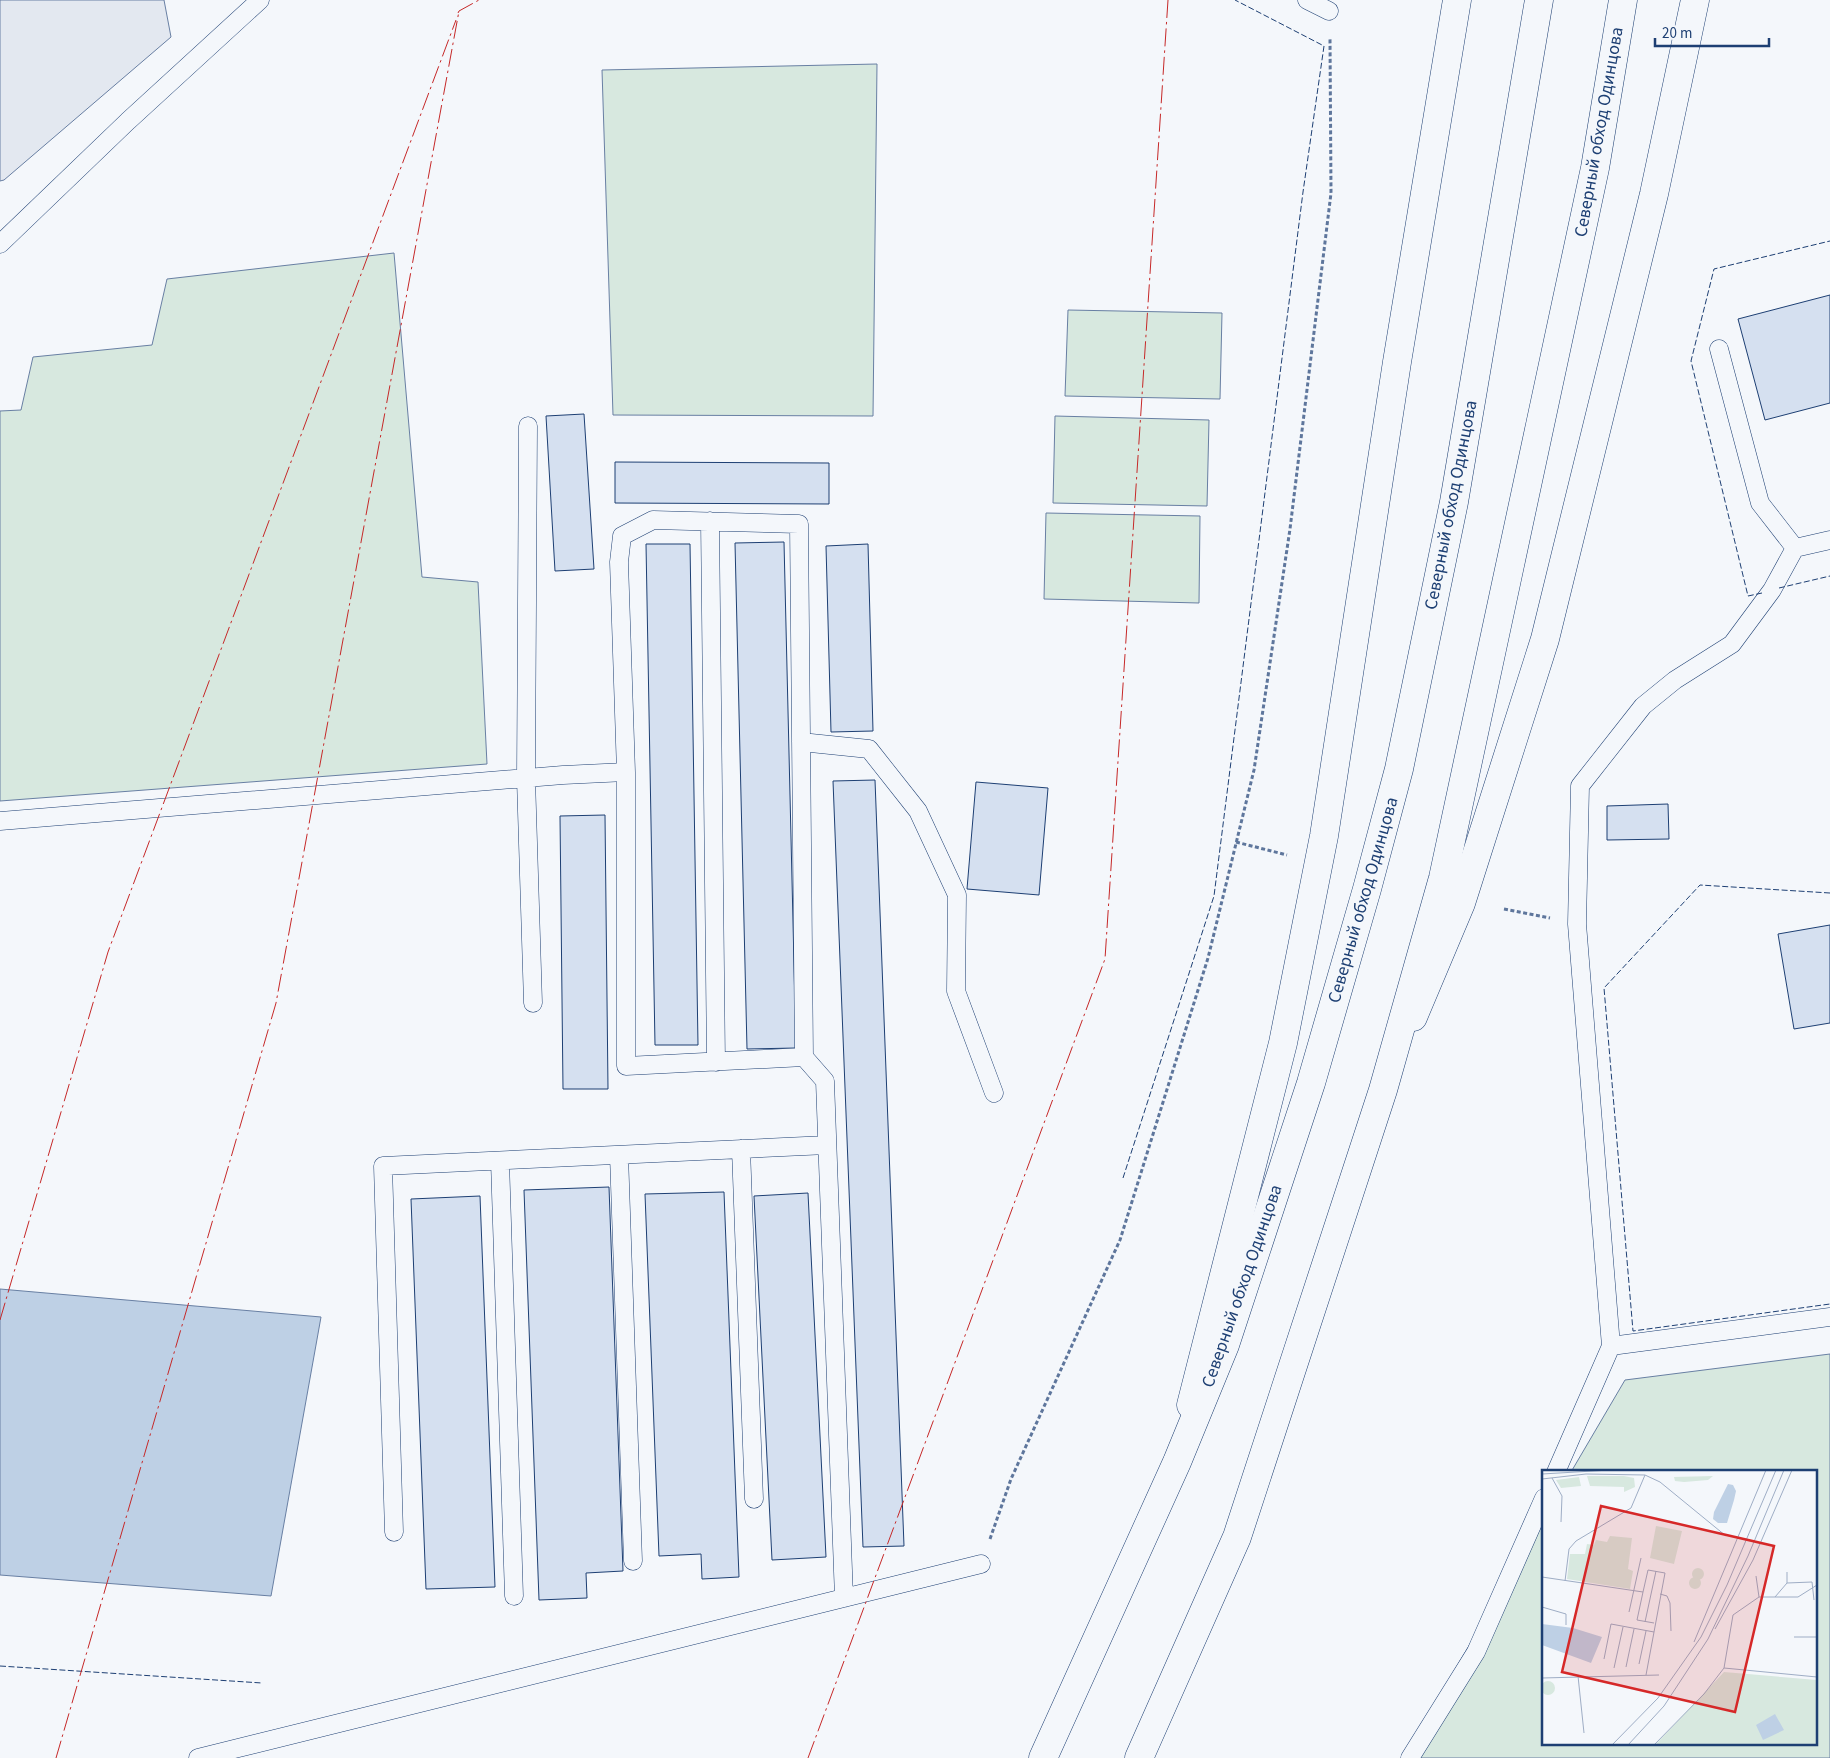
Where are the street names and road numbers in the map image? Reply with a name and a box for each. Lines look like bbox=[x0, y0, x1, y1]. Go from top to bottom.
street label: Северный обход Одинцова bbox=[1568, 25, 1630, 239]
street label: Северный обход Одинцова bbox=[1418, 398, 1484, 612]
street label: Северный обход Одинцова bbox=[1322, 794, 1404, 1006]
street label: Северный обход Одинцова bbox=[1196, 1181, 1288, 1391]

